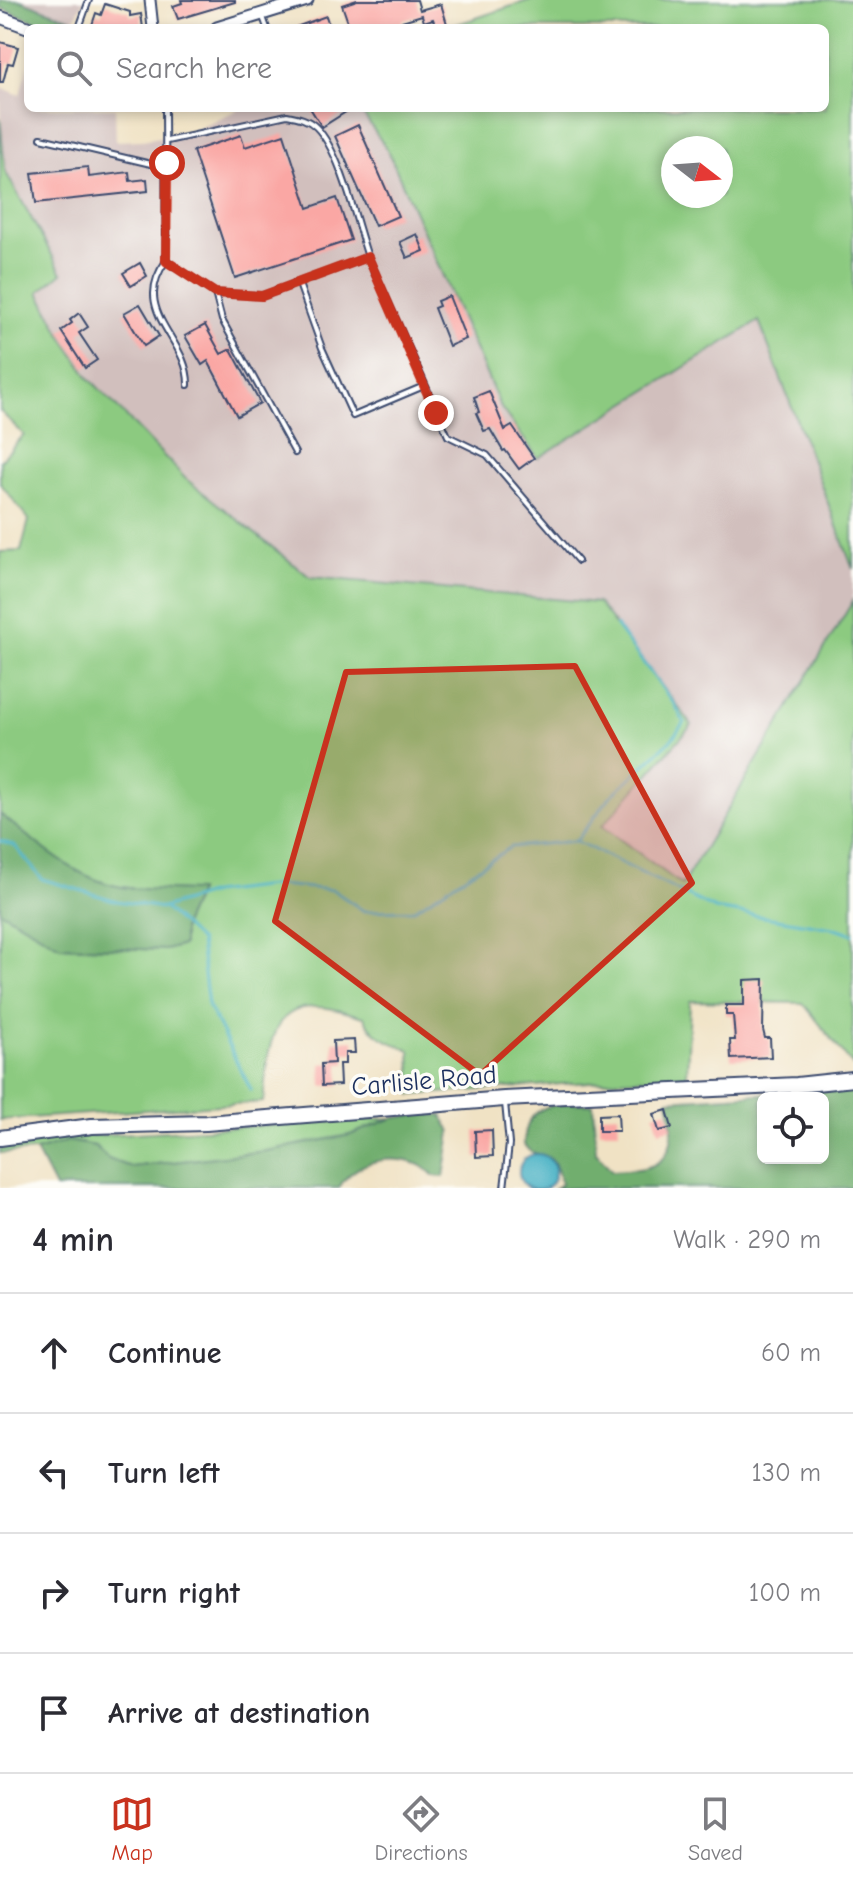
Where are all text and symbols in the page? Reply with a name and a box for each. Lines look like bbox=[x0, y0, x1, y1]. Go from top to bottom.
search box bbox=[24, 24, 829, 112]
icon: search bbox=[52, 46, 96, 90]
text: Search here bbox=[116, 51, 272, 86]
north arrow bbox=[661, 136, 733, 208]
route start bbox=[149, 145, 185, 181]
route end bbox=[418, 395, 454, 431]
street label: Carlisle Road bbox=[350, 1060, 498, 1102]
map controls bbox=[757, 1092, 829, 1164]
button: locate bbox=[757, 1092, 829, 1164]
text: 4 min bbox=[32, 1220, 114, 1260]
text: Walk · 290 m bbox=[673, 1225, 821, 1255]
icon: ahead bbox=[32, 1331, 76, 1375]
text: Continue bbox=[108, 1336, 222, 1371]
text: 60 m bbox=[761, 1338, 821, 1368]
icon: left bbox=[32, 1451, 76, 1495]
text: Turn left bbox=[108, 1456, 220, 1491]
text: 130 m bbox=[752, 1458, 821, 1488]
icon: right bbox=[32, 1571, 76, 1615]
text: Turn right bbox=[108, 1576, 240, 1611]
text: 100 m bbox=[749, 1578, 821, 1608]
icon: arrive bbox=[32, 1691, 76, 1735]
text: Arrive at destination bbox=[108, 1696, 370, 1731]
tab: Map bbox=[110, 1792, 154, 1866]
tab: Directions bbox=[375, 1792, 468, 1866]
tab: Saved bbox=[688, 1792, 743, 1866]

